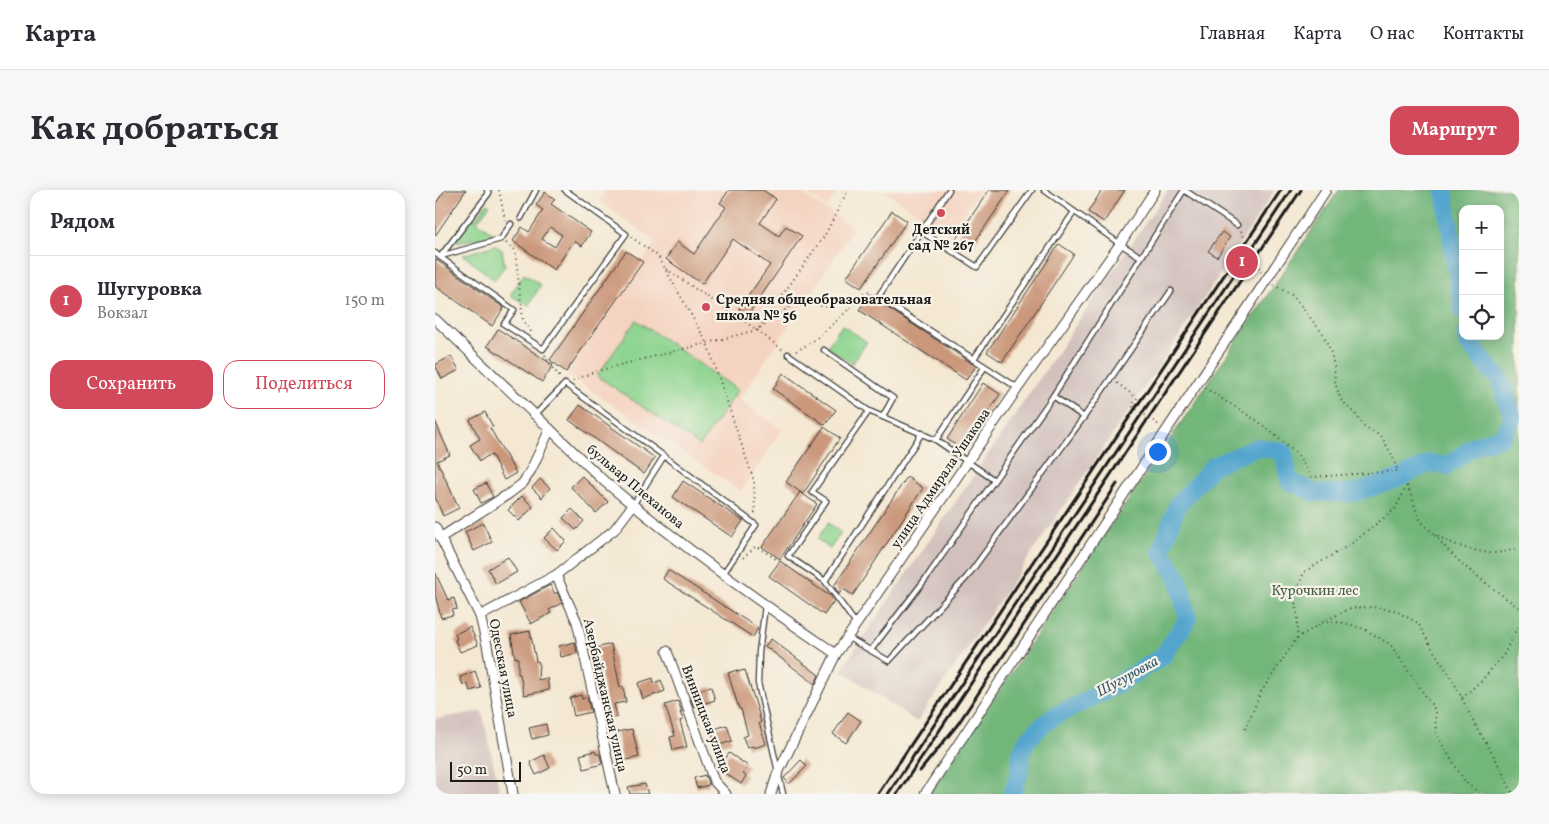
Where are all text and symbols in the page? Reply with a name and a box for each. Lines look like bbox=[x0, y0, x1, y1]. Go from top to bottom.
text: Карта bbox=[25, 18, 96, 52]
text: Главная bbox=[1199, 22, 1265, 47]
text: Карта bbox=[1293, 22, 1342, 47]
text: О нас bbox=[1370, 22, 1415, 47]
text: Контакты bbox=[1443, 22, 1524, 47]
text: Как добраться bbox=[30, 106, 279, 154]
button: Маршрут bbox=[1390, 106, 1519, 155]
map controls bbox=[1459, 205, 1504, 340]
button: + bbox=[1459, 205, 1504, 250]
marker: Детский сад № 267 bbox=[935, 207, 947, 219]
text: Рядом bbox=[50, 208, 115, 237]
place label: Детский сад № 267 bbox=[908, 221, 975, 256]
pin: 1 bbox=[1226, 243, 1258, 281]
button: − bbox=[1459, 250, 1504, 295]
text: Шугуровка bbox=[97, 277, 202, 303]
text: 1 bbox=[63, 290, 69, 312]
text: 150 m bbox=[344, 290, 385, 312]
place label: Средняя общеобразовательная школа № 56 bbox=[716, 291, 931, 326]
button: locate bbox=[1459, 295, 1504, 340]
marker: Средняя общеобразовательная школа № 56 bbox=[700, 301, 712, 313]
text: Вокзал bbox=[97, 303, 148, 325]
button: Сохранить bbox=[50, 360, 213, 409]
button: Поделиться bbox=[223, 360, 385, 409]
street label: улица Адмирала Ушакова bbox=[887, 405, 995, 553]
your location bbox=[1145, 439, 1171, 465]
street label: бульвар Плеханова bbox=[582, 441, 688, 534]
park label: Курочкин лес bbox=[1272, 582, 1358, 601]
street label: Одесская улица bbox=[484, 617, 521, 719]
street label: Азербайджанская улица bbox=[578, 617, 632, 774]
water label: Шугуровка bbox=[1093, 652, 1163, 703]
street label: Винницкая улица bbox=[676, 663, 735, 776]
scale bar bbox=[450, 759, 521, 782]
text: 50 m bbox=[457, 761, 487, 780]

